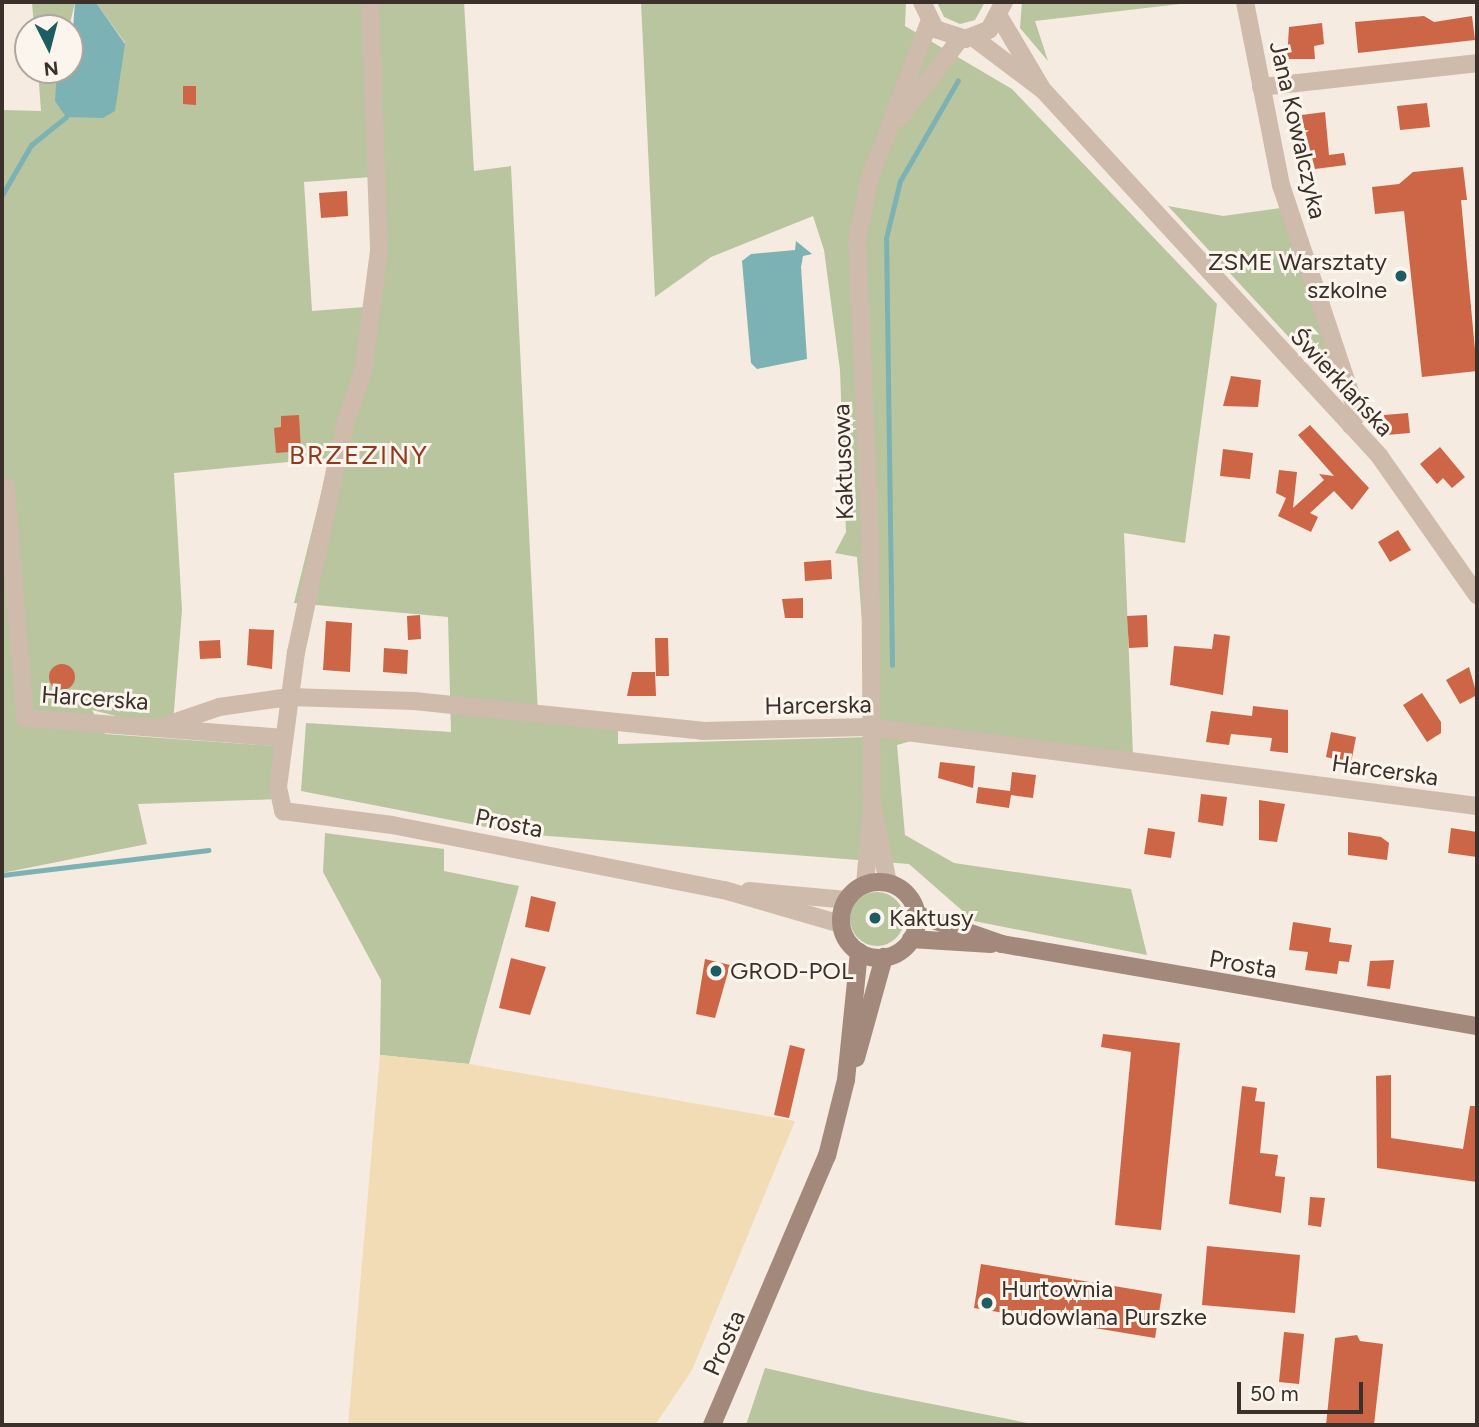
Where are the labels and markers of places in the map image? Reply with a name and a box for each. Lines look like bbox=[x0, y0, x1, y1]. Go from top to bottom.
place label: ZSME Warsztaty szkolne bbox=[1208, 248, 1387, 304]
marker: ZSME Warsztaty szkolne bbox=[1393, 268, 1409, 284]
place label: Kaktusy bbox=[889, 904, 974, 932]
marker: Kaktusy bbox=[867, 910, 883, 926]
place label: GROD-POL bbox=[730, 957, 853, 985]
marker: GROD-POL bbox=[708, 963, 724, 979]
place label: Hurtownia budowlana Purszke bbox=[1001, 1275, 1207, 1331]
marker: Hurtownia budowlana Purszke bbox=[979, 1295, 995, 1311]

